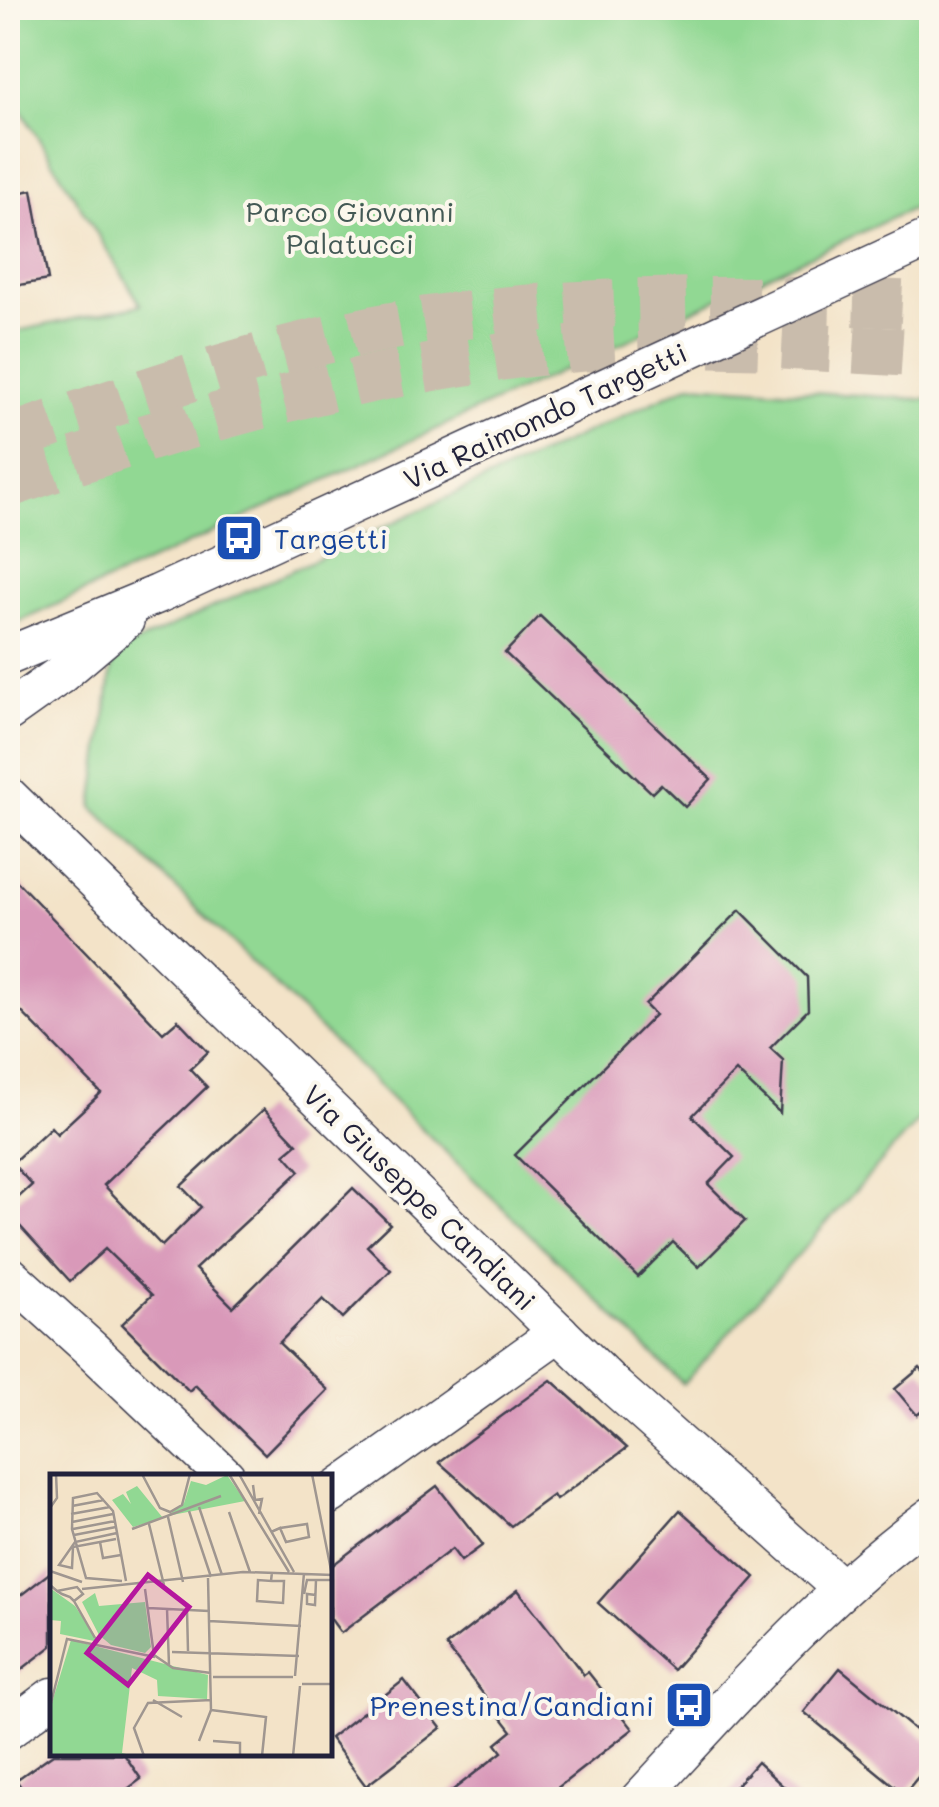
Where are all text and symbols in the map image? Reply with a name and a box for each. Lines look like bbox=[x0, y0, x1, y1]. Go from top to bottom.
park label: Parco Giovanni Palatucci bbox=[246, 193, 454, 261]
street label: Via Raimondo Targetti bbox=[398, 333, 692, 497]
bus stop icon: Targetti bbox=[213, 512, 265, 564]
place label: Targetti bbox=[274, 520, 388, 556]
street label: Via Giuseppe Candiani bbox=[296, 1076, 544, 1318]
inset map bbox=[50, 1474, 332, 1757]
bus stop icon: Prenestina/Candiani bbox=[663, 1679, 715, 1731]
place label: Prenestina/Candiani bbox=[370, 1687, 654, 1723]

